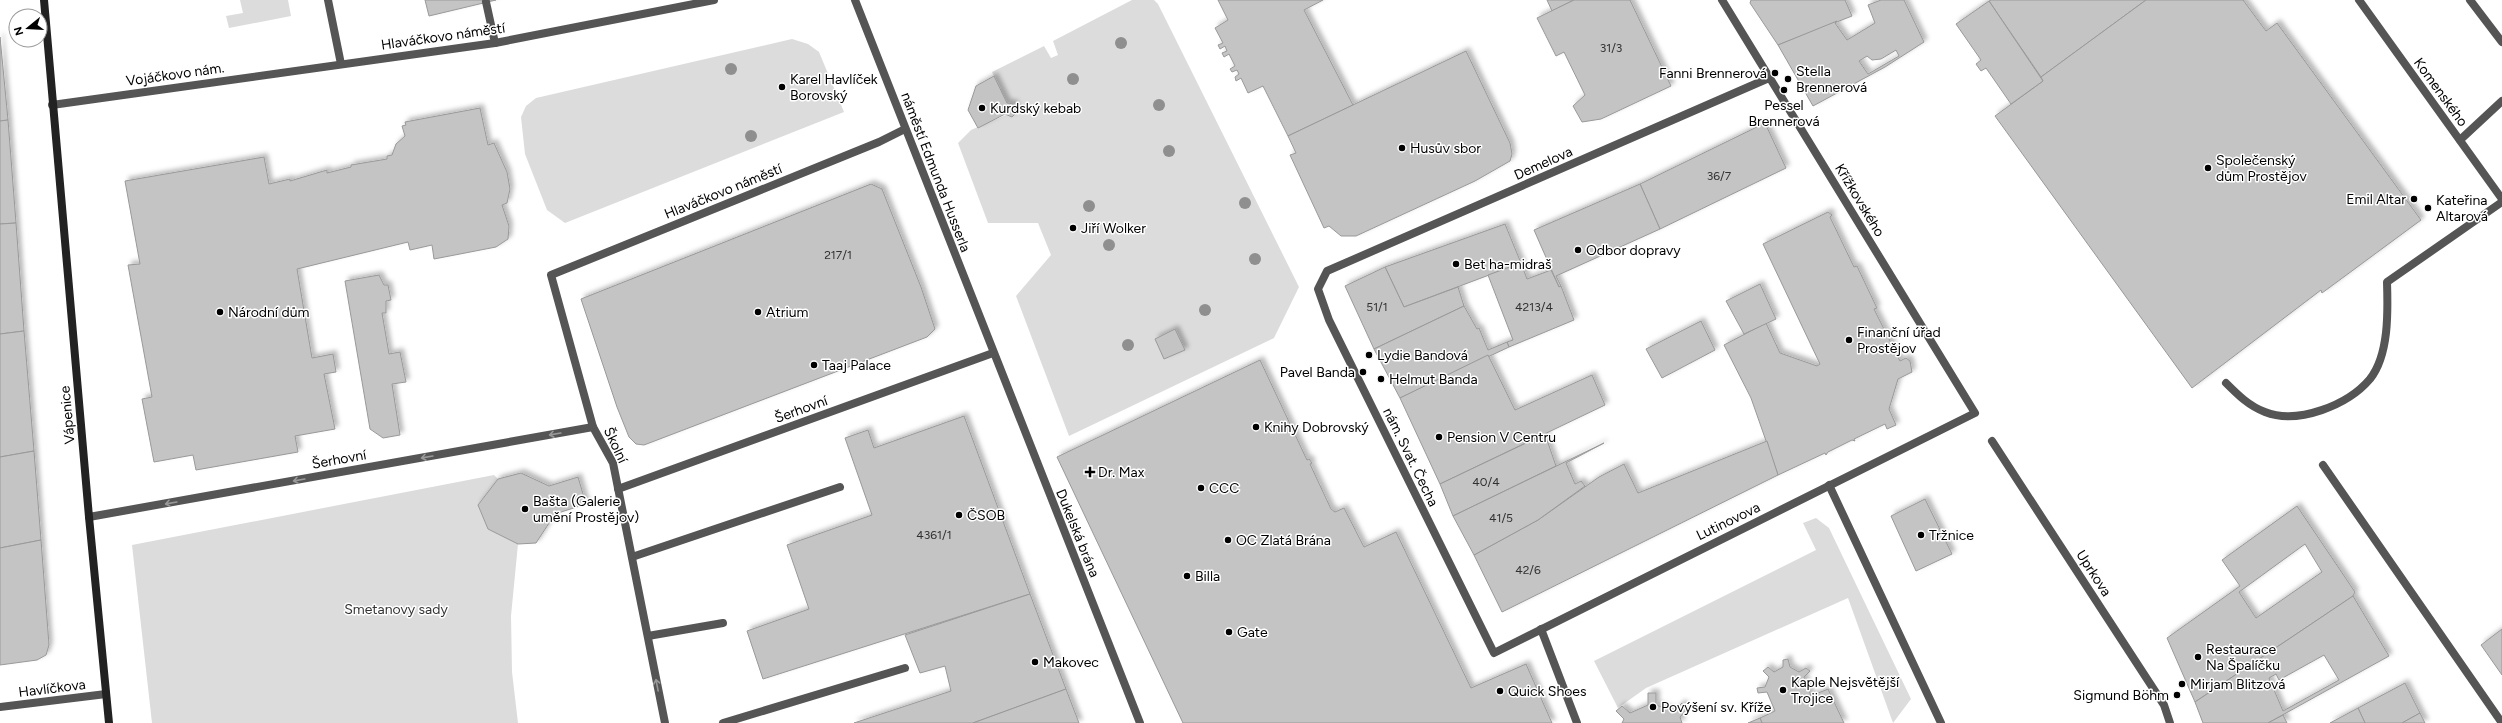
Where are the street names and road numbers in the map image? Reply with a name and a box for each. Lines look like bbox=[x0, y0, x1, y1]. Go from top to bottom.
street label: Hlaváčkovo náměstí bbox=[380, 19, 507, 54]
street label: Komenského bbox=[2410, 55, 2471, 130]
street label: Vojáčkovo nám. bbox=[125, 59, 225, 90]
street label: náměstí Edmunda Husserla bbox=[897, 90, 974, 255]
street label: Demelova bbox=[1511, 143, 1575, 184]
street label: Hlaváčkovo náměstí bbox=[662, 160, 785, 223]
street label: Křížkovského bbox=[1831, 161, 1888, 240]
street label: Vápenice bbox=[56, 385, 79, 445]
street label: Šerhovní bbox=[772, 392, 831, 427]
street label: nám. Svat. Čecha bbox=[1379, 405, 1442, 509]
street label: Školní bbox=[600, 425, 631, 466]
street label: Šerhovní bbox=[310, 446, 368, 473]
street label: Dukelská brána bbox=[1052, 487, 1103, 580]
street label: Lutinovova bbox=[1694, 499, 1763, 544]
street label: Uprkova bbox=[2072, 547, 2115, 600]
street label: Havlíčkova bbox=[17, 676, 87, 701]

